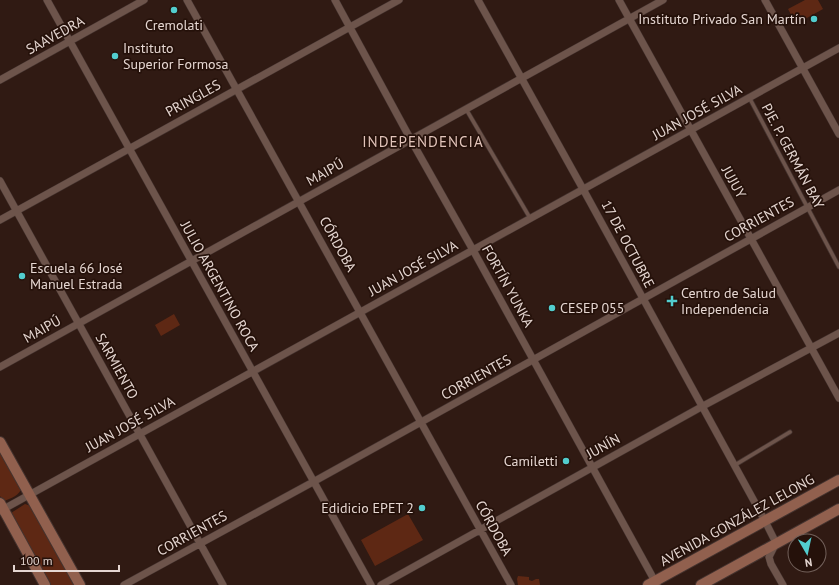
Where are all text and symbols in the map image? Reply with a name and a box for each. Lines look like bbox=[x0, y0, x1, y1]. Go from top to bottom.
marker: Cremolati bbox=[169, 5, 179, 15]
place label: Instituto Privado San Martín bbox=[638, 10, 806, 28]
street label: SAAVEDRA bbox=[23, 11, 88, 58]
marker: Instituto Privado San Martín bbox=[809, 14, 819, 24]
place label: Cremolati bbox=[145, 16, 203, 34]
place label: Instituto Superior Formosa bbox=[123, 39, 228, 73]
marker: Instituto Superior Formosa bbox=[110, 51, 120, 61]
street label: PRINGLES bbox=[162, 75, 224, 121]
street label: JUAN JOSÉ SILVA bbox=[648, 80, 746, 145]
street label: PJE. P. GERMÁN BAY bbox=[758, 100, 828, 212]
district label: INDEPENDENCIA bbox=[362, 132, 484, 151]
street label: MAIPÚ bbox=[303, 154, 347, 190]
street label: JUJUY bbox=[717, 162, 750, 201]
street label: CORRIENTES bbox=[721, 192, 797, 246]
street label: 17 DE OCTUBRE bbox=[597, 197, 659, 291]
street label: CÓRDOBA bbox=[315, 213, 361, 276]
street label: JULIO ARGENTINO ROCA bbox=[176, 217, 264, 355]
street label: JUAN JOSÉ SILVA bbox=[364, 236, 462, 301]
street label: FORTÍN YUNKA bbox=[478, 242, 538, 331]
place label: Escuela 66 José Manuel Estrada bbox=[30, 259, 123, 293]
marker: Escuela 66 José Manuel Estrada bbox=[17, 271, 27, 281]
place label: Centro de Salud Independencia bbox=[681, 284, 776, 318]
marker: Centro de Salud Independencia bbox=[666, 295, 678, 307]
place label: CESEP 055 bbox=[560, 299, 624, 317]
marker: CESEP 055 bbox=[547, 303, 557, 313]
street label: MAIPÚ bbox=[20, 311, 64, 347]
street label: SARMIENTO bbox=[92, 330, 142, 402]
street label: CORRIENTES bbox=[438, 350, 514, 404]
street label: JUAN JOSÉ SILVA bbox=[81, 392, 179, 457]
street label: JUNÍN bbox=[582, 429, 623, 463]
place label: Camiletti bbox=[504, 452, 558, 470]
marker: Camiletti bbox=[561, 456, 571, 466]
street label: AVENIDA GONZÁLEZ LELONG bbox=[656, 470, 818, 570]
street label: CÓRDOBA bbox=[471, 497, 517, 560]
place label: Edidicio EPET 2 bbox=[321, 499, 414, 517]
marker: Edidicio EPET 2 bbox=[417, 503, 427, 513]
street label: CORRIENTES bbox=[154, 506, 230, 560]
north arrow bbox=[787, 533, 827, 573]
scale bar bbox=[14, 547, 119, 573]
text: 100 m bbox=[20, 553, 53, 568]

